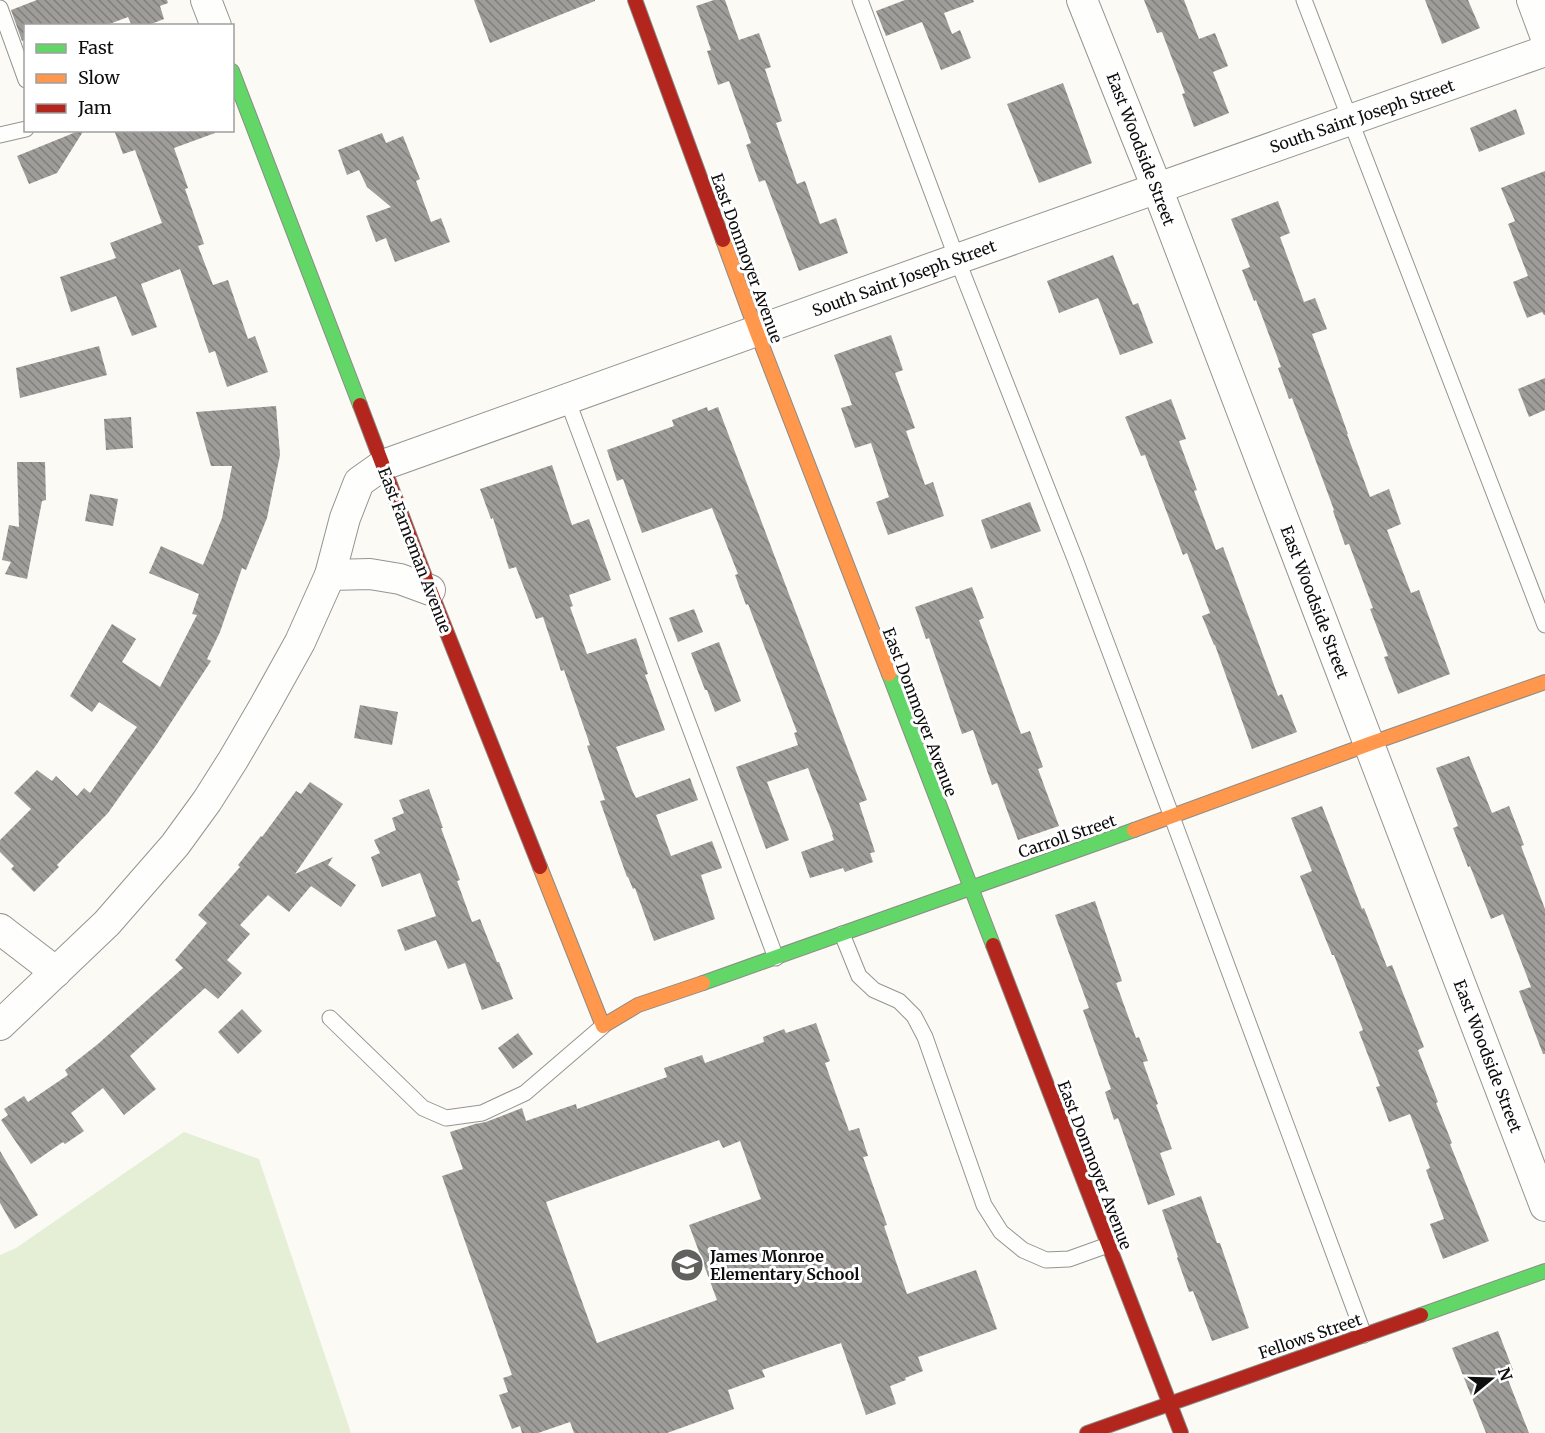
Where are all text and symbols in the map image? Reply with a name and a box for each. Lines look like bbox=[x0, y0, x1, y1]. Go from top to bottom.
legend bbox=[24, 24, 234, 132]
text: Fast bbox=[78, 36, 114, 59]
text: Slow bbox=[78, 66, 121, 89]
street label: East Woodside Street bbox=[1103, 70, 1180, 229]
street label: South Saint Joseph Street bbox=[1267, 75, 1458, 157]
text: Jam bbox=[77, 96, 112, 119]
street label: East Donmoyer Avenue bbox=[707, 170, 787, 346]
street label: South Saint Joseph Street bbox=[809, 235, 999, 321]
street label: East Farneman Avenue bbox=[374, 464, 456, 636]
street label: East Woodside Street bbox=[1277, 523, 1354, 682]
street label: East Donmoyer Avenue bbox=[879, 625, 961, 799]
street label: Carroll Street bbox=[1016, 810, 1119, 862]
street label: East Woodside Street bbox=[1450, 977, 1527, 1136]
street label: East Donmoyer Avenue bbox=[1054, 1078, 1136, 1252]
place label: James Monroe Elementary School bbox=[709, 1246, 859, 1284]
school or university icon: James Monroe Elementary School bbox=[669, 1247, 705, 1283]
street label: Fellows Street bbox=[1256, 1309, 1365, 1363]
north arrow bbox=[1461, 1349, 1521, 1409]
text: N bbox=[1494, 1365, 1517, 1384]

